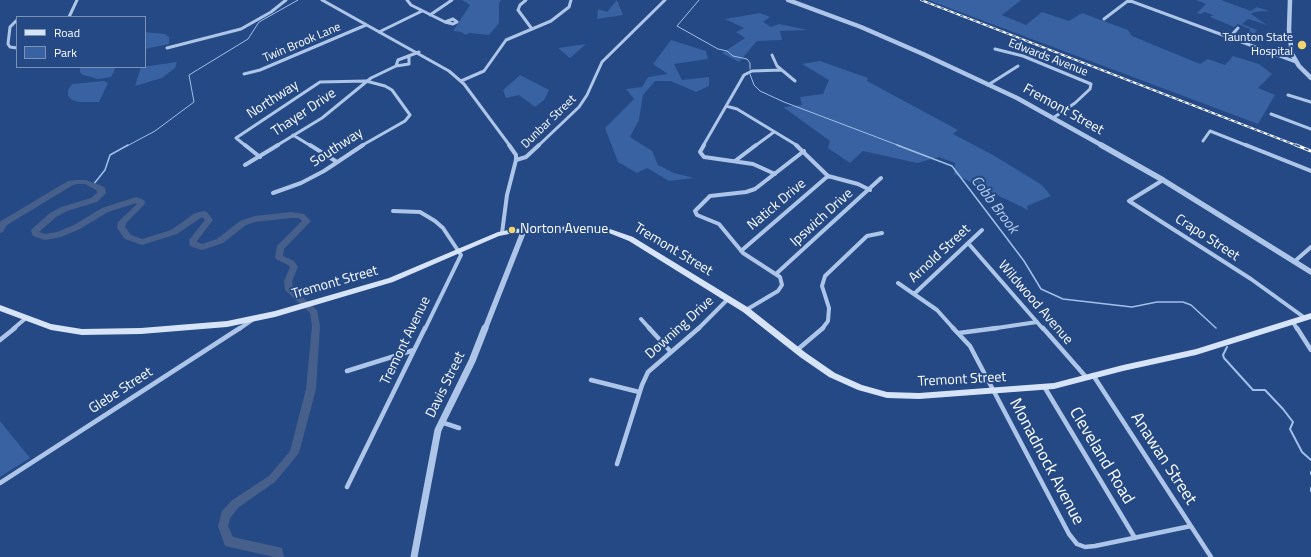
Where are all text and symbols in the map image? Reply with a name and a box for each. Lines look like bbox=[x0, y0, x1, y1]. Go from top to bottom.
legend bbox=[16, 16, 146, 68]
street label: Twin Brook Lane bbox=[261, 20, 343, 66]
text: Road bbox=[54, 23, 80, 42]
place label: Taunton State Hospital bbox=[1222, 31, 1293, 59]
street label: Edwards Avenue bbox=[1006, 36, 1090, 80]
marker: Taunton State Hospital bbox=[1296, 39, 1308, 51]
text: Park bbox=[54, 43, 77, 62]
street label: Northway bbox=[244, 77, 302, 123]
street label: Fremont Street bbox=[1020, 81, 1106, 139]
street label: Thayer Drive bbox=[269, 85, 339, 141]
street label: Dunbar Street bbox=[519, 92, 579, 152]
street label: Southway bbox=[308, 125, 366, 171]
water label: Cobb Brook bbox=[966, 173, 1022, 237]
street label: Natick Drive bbox=[744, 176, 810, 234]
street label: Ipswich Drive bbox=[787, 186, 857, 250]
street label: Crapo Street bbox=[1172, 211, 1242, 265]
street label: Tremont Street bbox=[631, 220, 715, 280]
street label: Arnold Street bbox=[906, 221, 974, 287]
place label: Norton Avenue bbox=[520, 222, 608, 238]
marker: Norton Avenue bbox=[507, 225, 517, 235]
street label: Wildwood Avenue bbox=[994, 258, 1076, 348]
street label: Tremont Street bbox=[290, 263, 380, 303]
street label: Downing Drive bbox=[642, 293, 718, 363]
street label: Tremont Avenue bbox=[377, 294, 435, 388]
street label: Davis Street bbox=[423, 349, 469, 421]
street label: Glebe Street bbox=[86, 364, 156, 418]
street label: Tremont Street bbox=[917, 369, 1007, 391]
street label: Monadnock Avenue bbox=[1004, 395, 1088, 529]
street label: Cleveland Road bbox=[1064, 404, 1138, 508]
street label: Anawan Street bbox=[1126, 409, 1200, 509]

